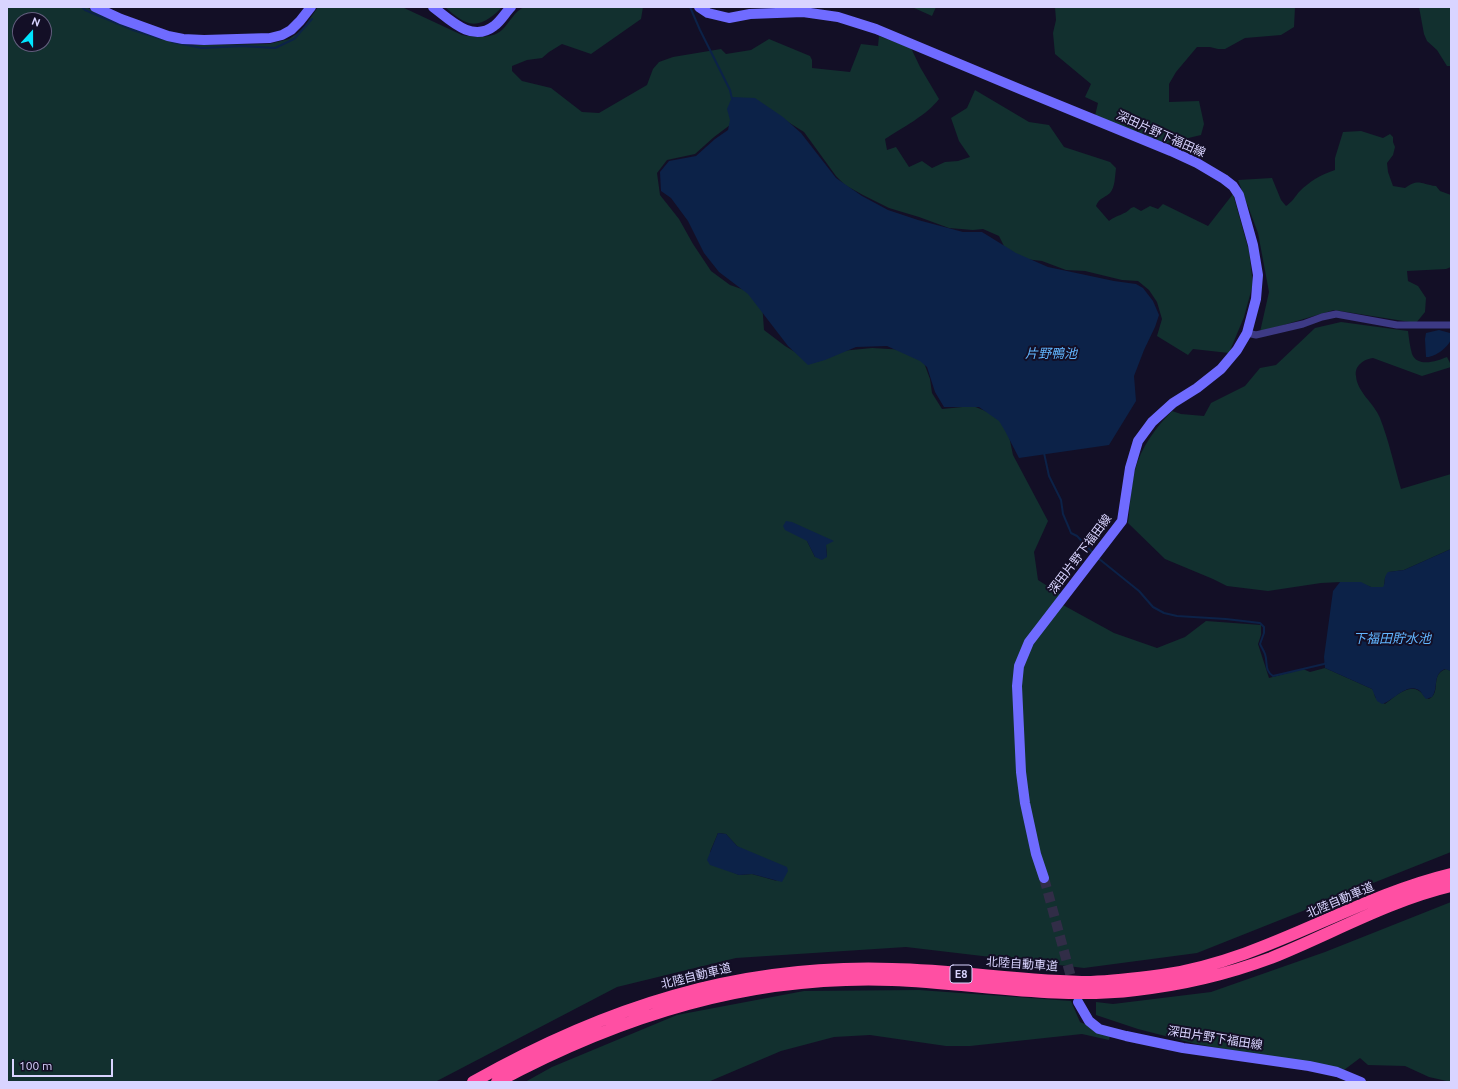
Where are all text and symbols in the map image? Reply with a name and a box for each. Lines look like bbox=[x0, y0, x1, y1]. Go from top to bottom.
north arrow bbox=[12, 12, 52, 52]
text: N bbox=[30, 15, 42, 29]
street label: 深田片野下福田線 bbox=[1114, 108, 1208, 160]
water label: 片野鴨池 bbox=[1025, 346, 1077, 362]
street label: 深田片野下福田線 bbox=[1045, 511, 1115, 597]
water label: 下福田貯水池 bbox=[1353, 631, 1431, 647]
street label: 北陸自動車道 bbox=[1304, 879, 1376, 921]
street label: 北陸自動車道 bbox=[986, 954, 1058, 974]
street label: 北陸自動車道 bbox=[659, 960, 733, 992]
road number: E8 bbox=[950, 965, 972, 983]
street label: 深田片野下福田線 bbox=[1166, 1023, 1264, 1053]
scale bar bbox=[14, 1051, 115, 1077]
text: 100 m bbox=[19, 1059, 52, 1072]

